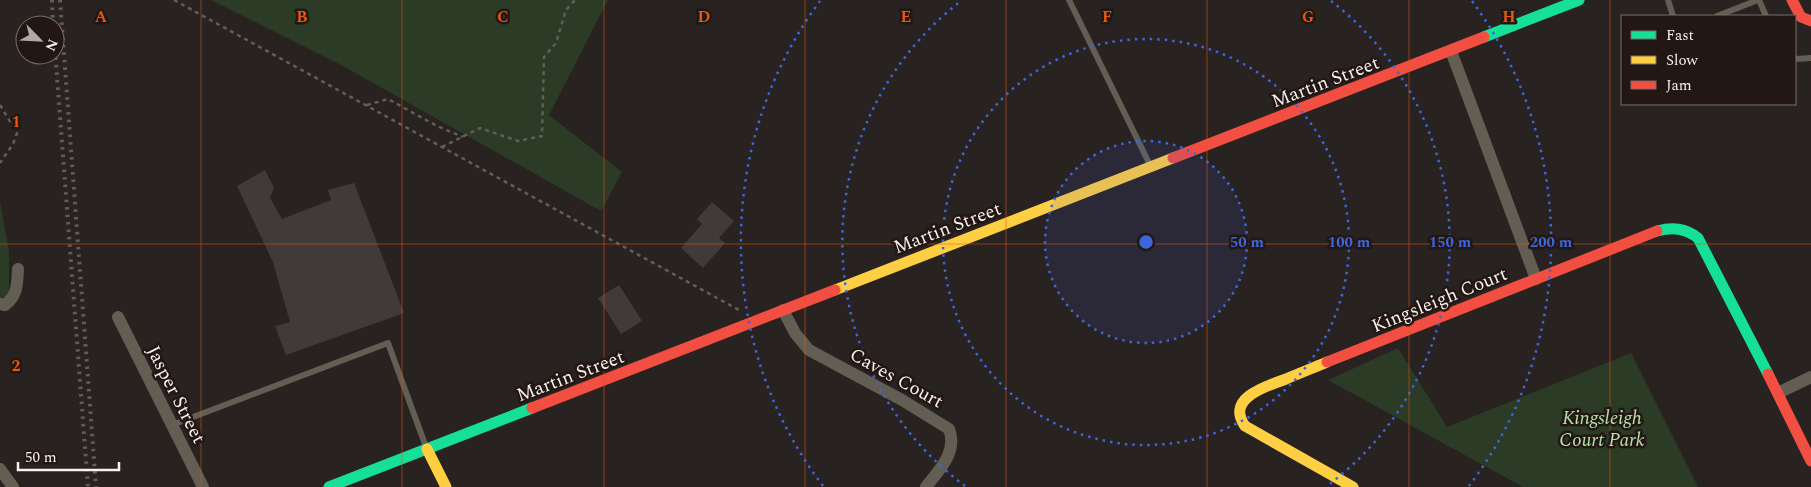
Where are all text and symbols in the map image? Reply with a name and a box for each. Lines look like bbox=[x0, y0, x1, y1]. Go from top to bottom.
text: A bbox=[95, 5, 108, 29]
text: B bbox=[296, 5, 308, 29]
text: C bbox=[497, 5, 509, 29]
text: D bbox=[698, 5, 711, 29]
text: E bbox=[901, 5, 911, 29]
text: F bbox=[1102, 5, 1112, 29]
text: G bbox=[1302, 5, 1314, 29]
text: H bbox=[1502, 5, 1516, 29]
north arrow bbox=[15, 15, 65, 65]
legend bbox=[1621, 15, 1796, 105]
text: Fast bbox=[1666, 24, 1694, 47]
text: N bbox=[40, 36, 63, 55]
street label: Martin Street bbox=[1267, 48, 1384, 116]
text: Slow bbox=[1666, 49, 1698, 72]
text: Jam bbox=[1666, 74, 1692, 97]
text: 1 bbox=[12, 110, 20, 134]
street label: Martin Street bbox=[889, 194, 1006, 262]
text: 50 m bbox=[1230, 231, 1265, 254]
text: 100 m bbox=[1328, 231, 1371, 254]
text: 150 m bbox=[1429, 231, 1472, 254]
text: 200 m bbox=[1530, 231, 1573, 254]
centre of rings bbox=[1137, 233, 1155, 251]
street label: Kingsleigh Court bbox=[1367, 260, 1512, 341]
street label: Jasper Street bbox=[139, 341, 213, 449]
street label: Caves Court bbox=[844, 341, 949, 416]
street label: Martin Street bbox=[512, 342, 629, 410]
text: 2 bbox=[12, 354, 21, 378]
park label: Kingsleigh Court Park bbox=[1559, 404, 1645, 455]
scale bar bbox=[18, 440, 119, 472]
text: 50 m bbox=[25, 446, 57, 469]

